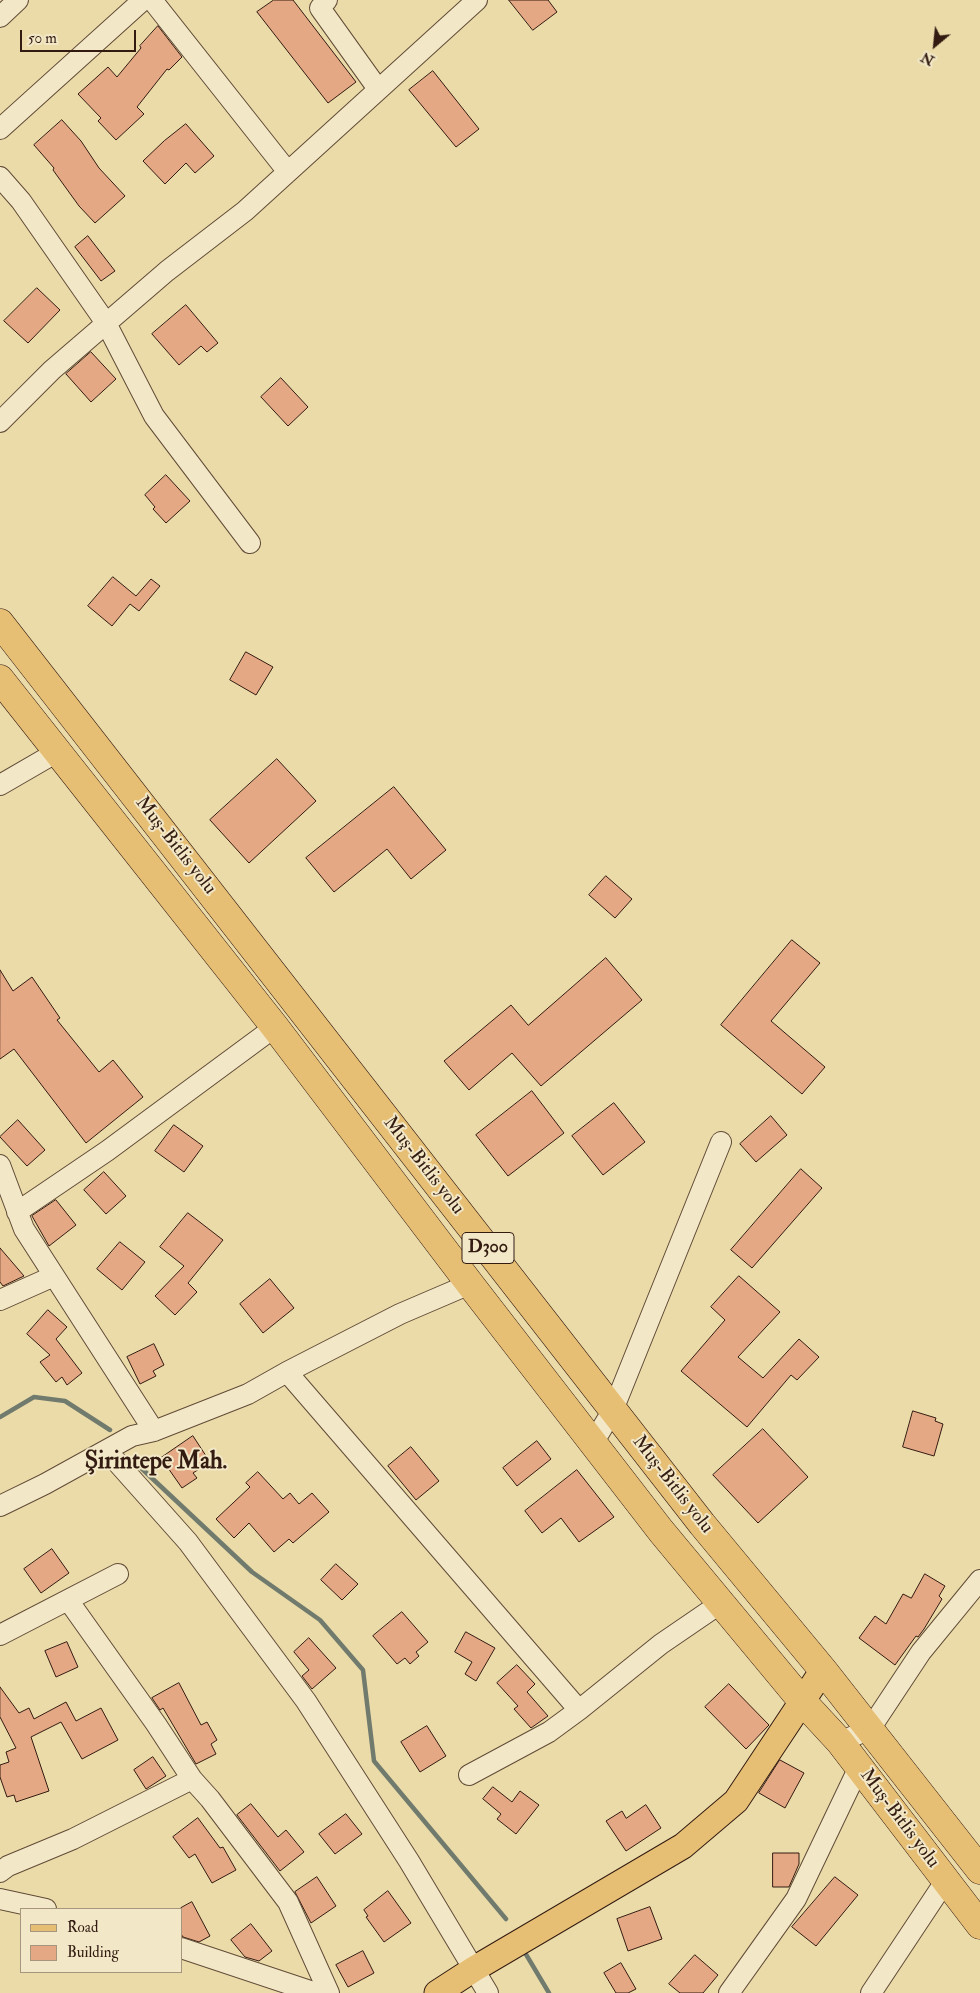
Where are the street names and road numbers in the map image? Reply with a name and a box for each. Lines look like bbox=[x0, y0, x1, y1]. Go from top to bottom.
street label: Muş-Bitlis yolu bbox=[130, 792, 220, 900]
street label: Muş-Bitlis yolu bbox=[378, 1112, 468, 1220]
road number: D300 bbox=[462, 1232, 514, 1264]
street label: Muş-Bitlis yolu bbox=[627, 1431, 717, 1539]
street label: Muş-Bitlis yolu bbox=[854, 1765, 944, 1873]

